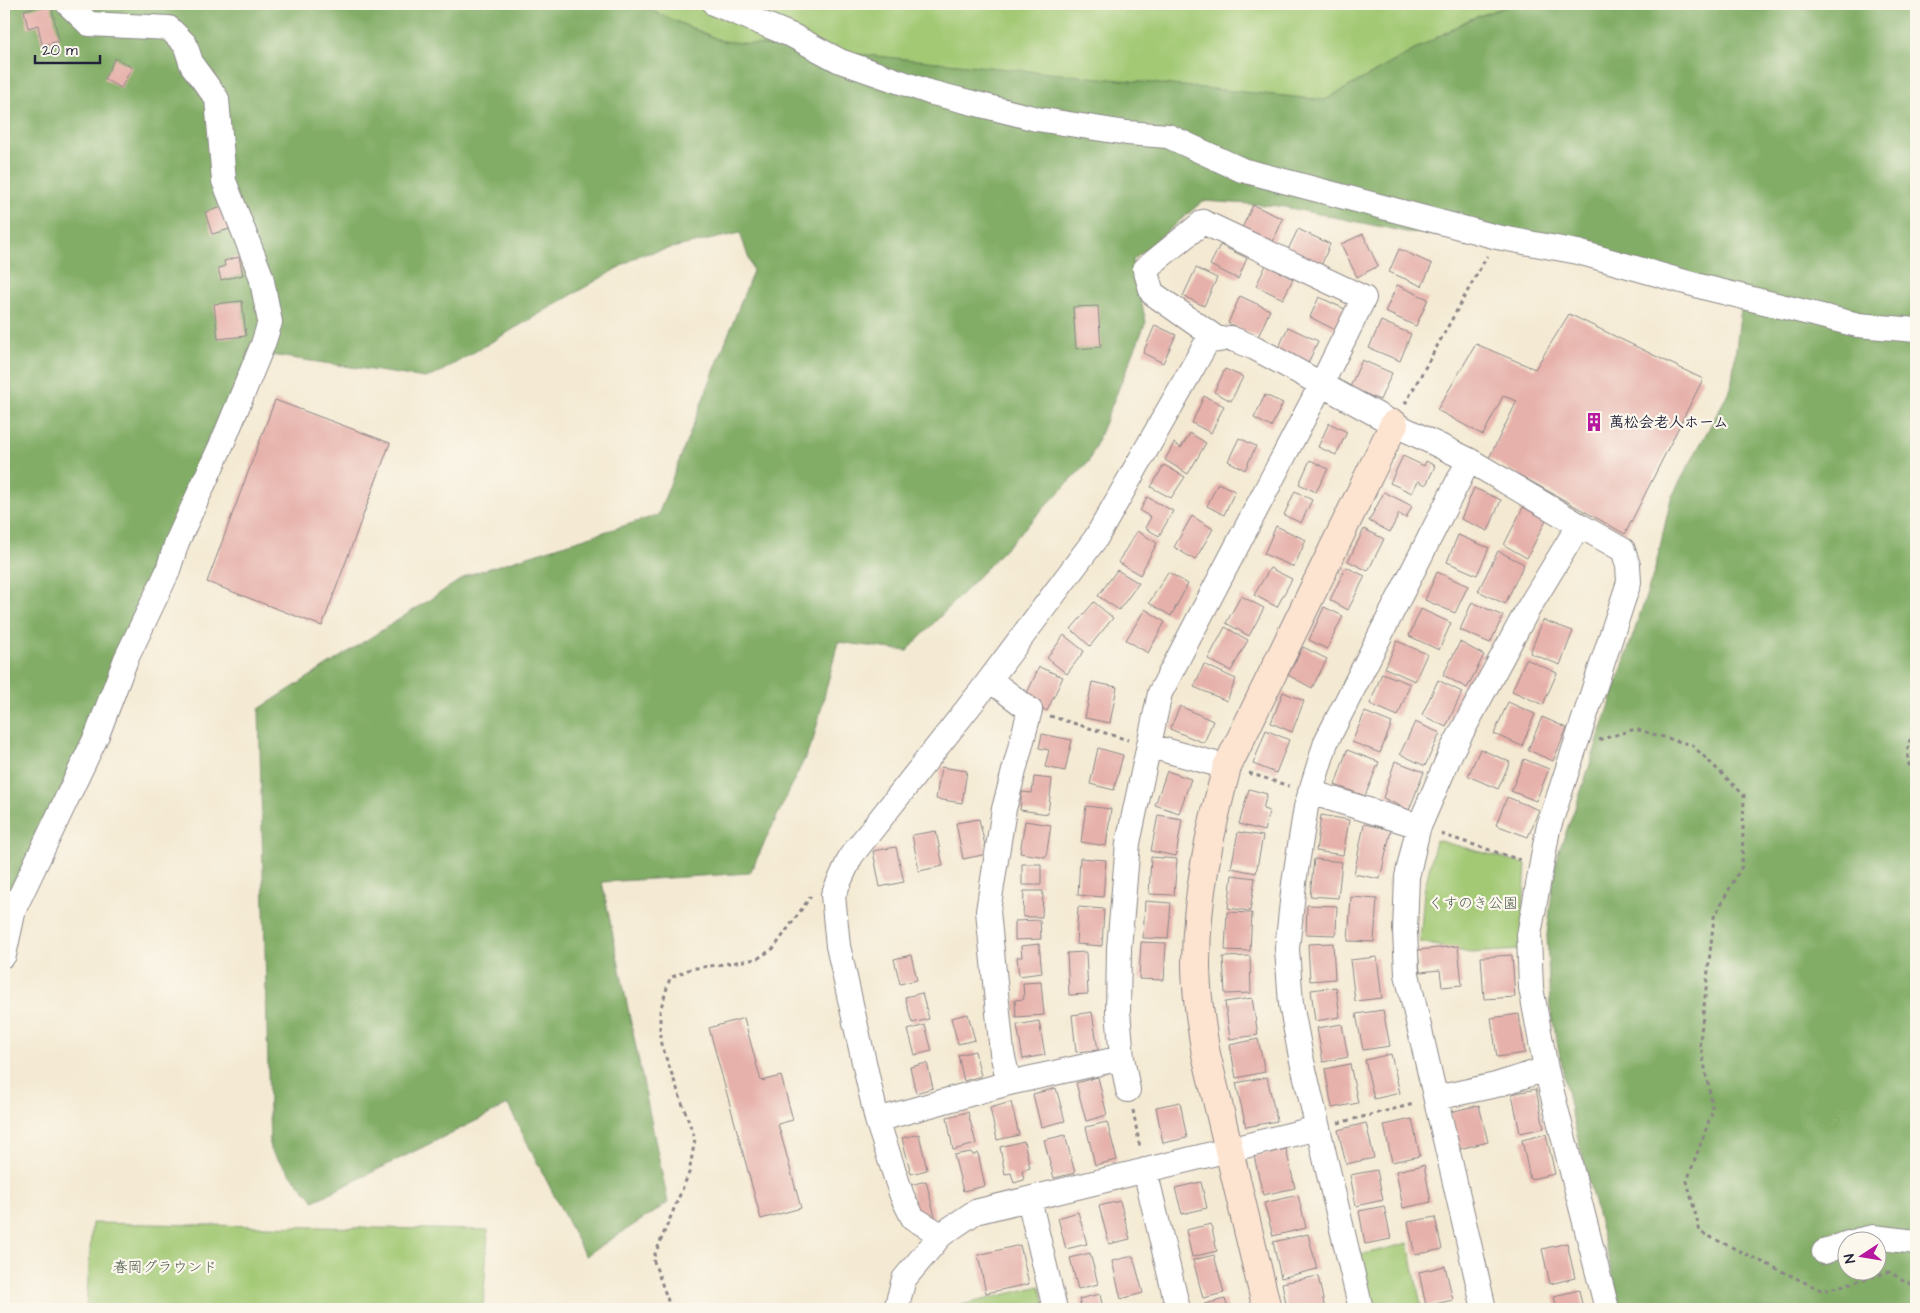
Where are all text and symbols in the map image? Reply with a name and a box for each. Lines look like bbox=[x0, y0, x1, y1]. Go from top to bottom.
scale bar bbox=[35, 32, 100, 64]
text: 20 m bbox=[42, 40, 78, 61]
building icon: 萬松会老人ホーム bbox=[1583, 411, 1605, 433]
place label: 萬松会老人ホーム bbox=[1609, 412, 1728, 433]
park label: くすのき公園 bbox=[1428, 893, 1518, 914]
north arrow bbox=[1838, 1230, 1888, 1280]
text: N bbox=[1840, 1252, 1861, 1265]
park label: 春岡グラウンド bbox=[112, 1257, 218, 1278]

